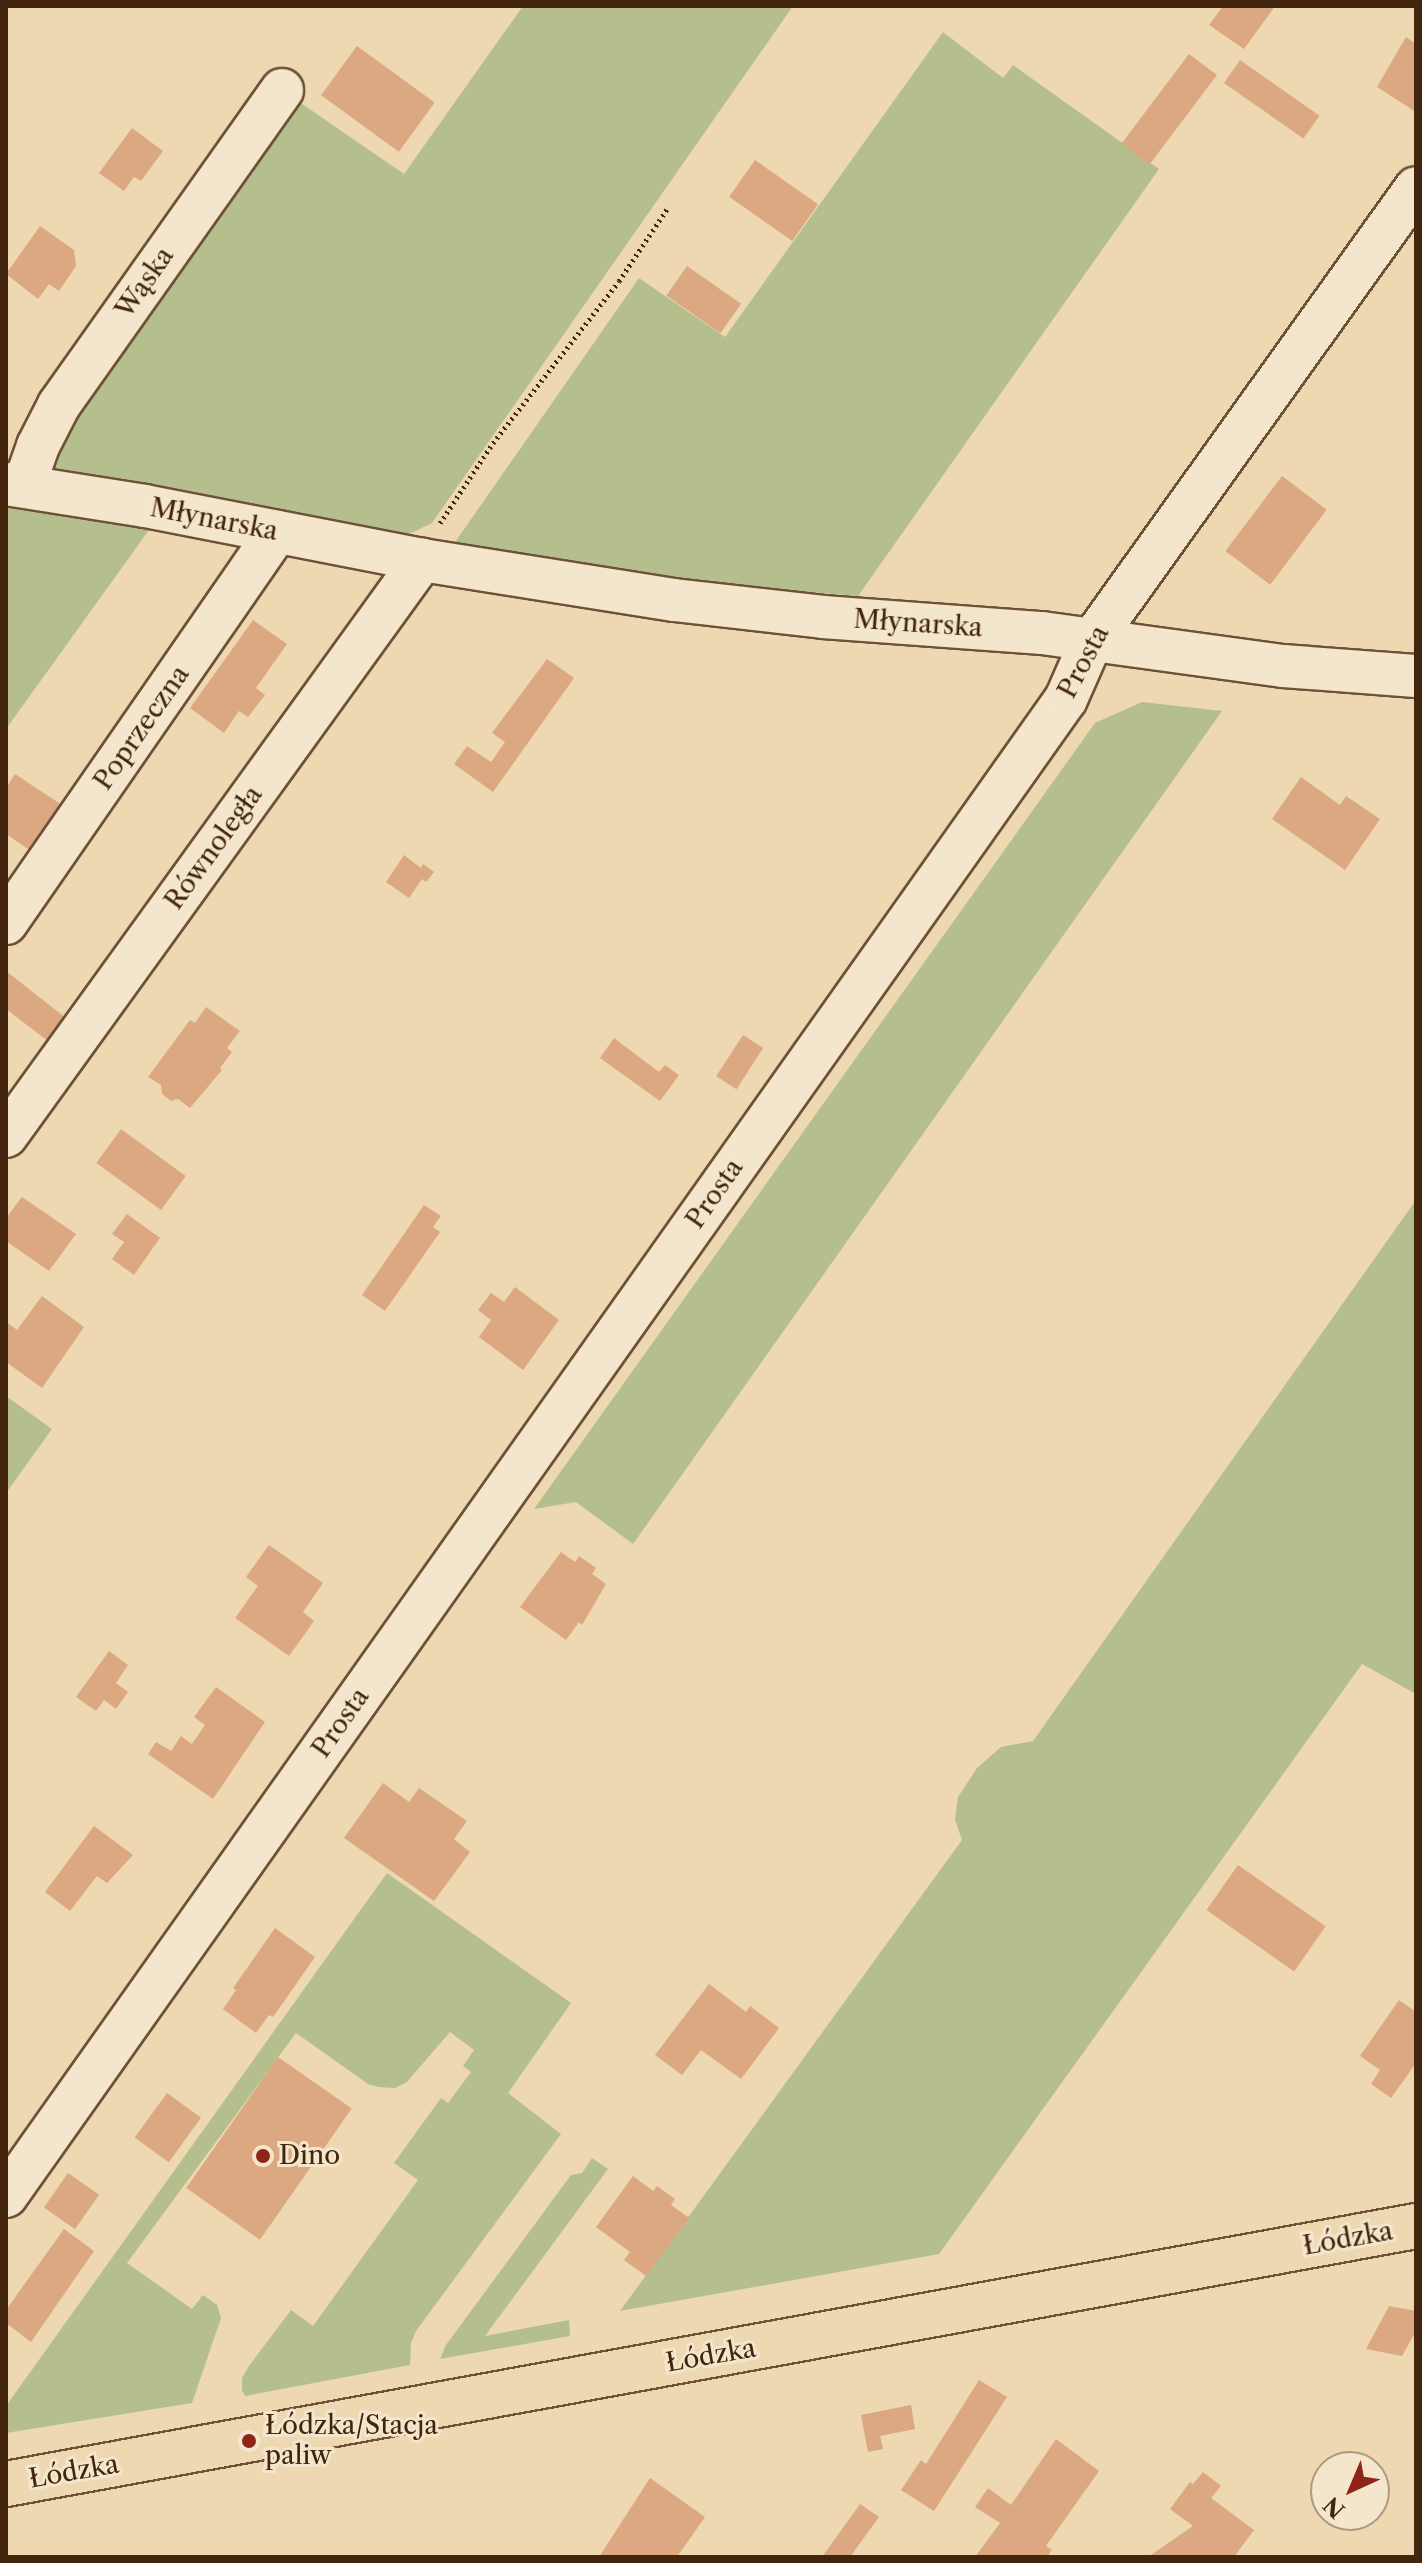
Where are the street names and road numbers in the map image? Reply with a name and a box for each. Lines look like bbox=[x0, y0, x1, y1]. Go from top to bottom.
street label: Wąska bbox=[109, 242, 181, 324]
street label: Młynarska bbox=[148, 492, 280, 548]
street label: Młynarska bbox=[852, 604, 984, 644]
street label: Prosta bbox=[1052, 620, 1116, 704]
street label: Poprzeczna bbox=[88, 660, 196, 796]
street label: Równoległa bbox=[159, 780, 269, 916]
street label: Prosta bbox=[680, 1153, 750, 1235]
street label: Prosta bbox=[306, 1682, 376, 1764]
street label: Łódzka bbox=[1301, 2216, 1395, 2262]
street label: Łódzka bbox=[664, 2333, 758, 2379]
street label: Łódzka bbox=[27, 2449, 121, 2495]

